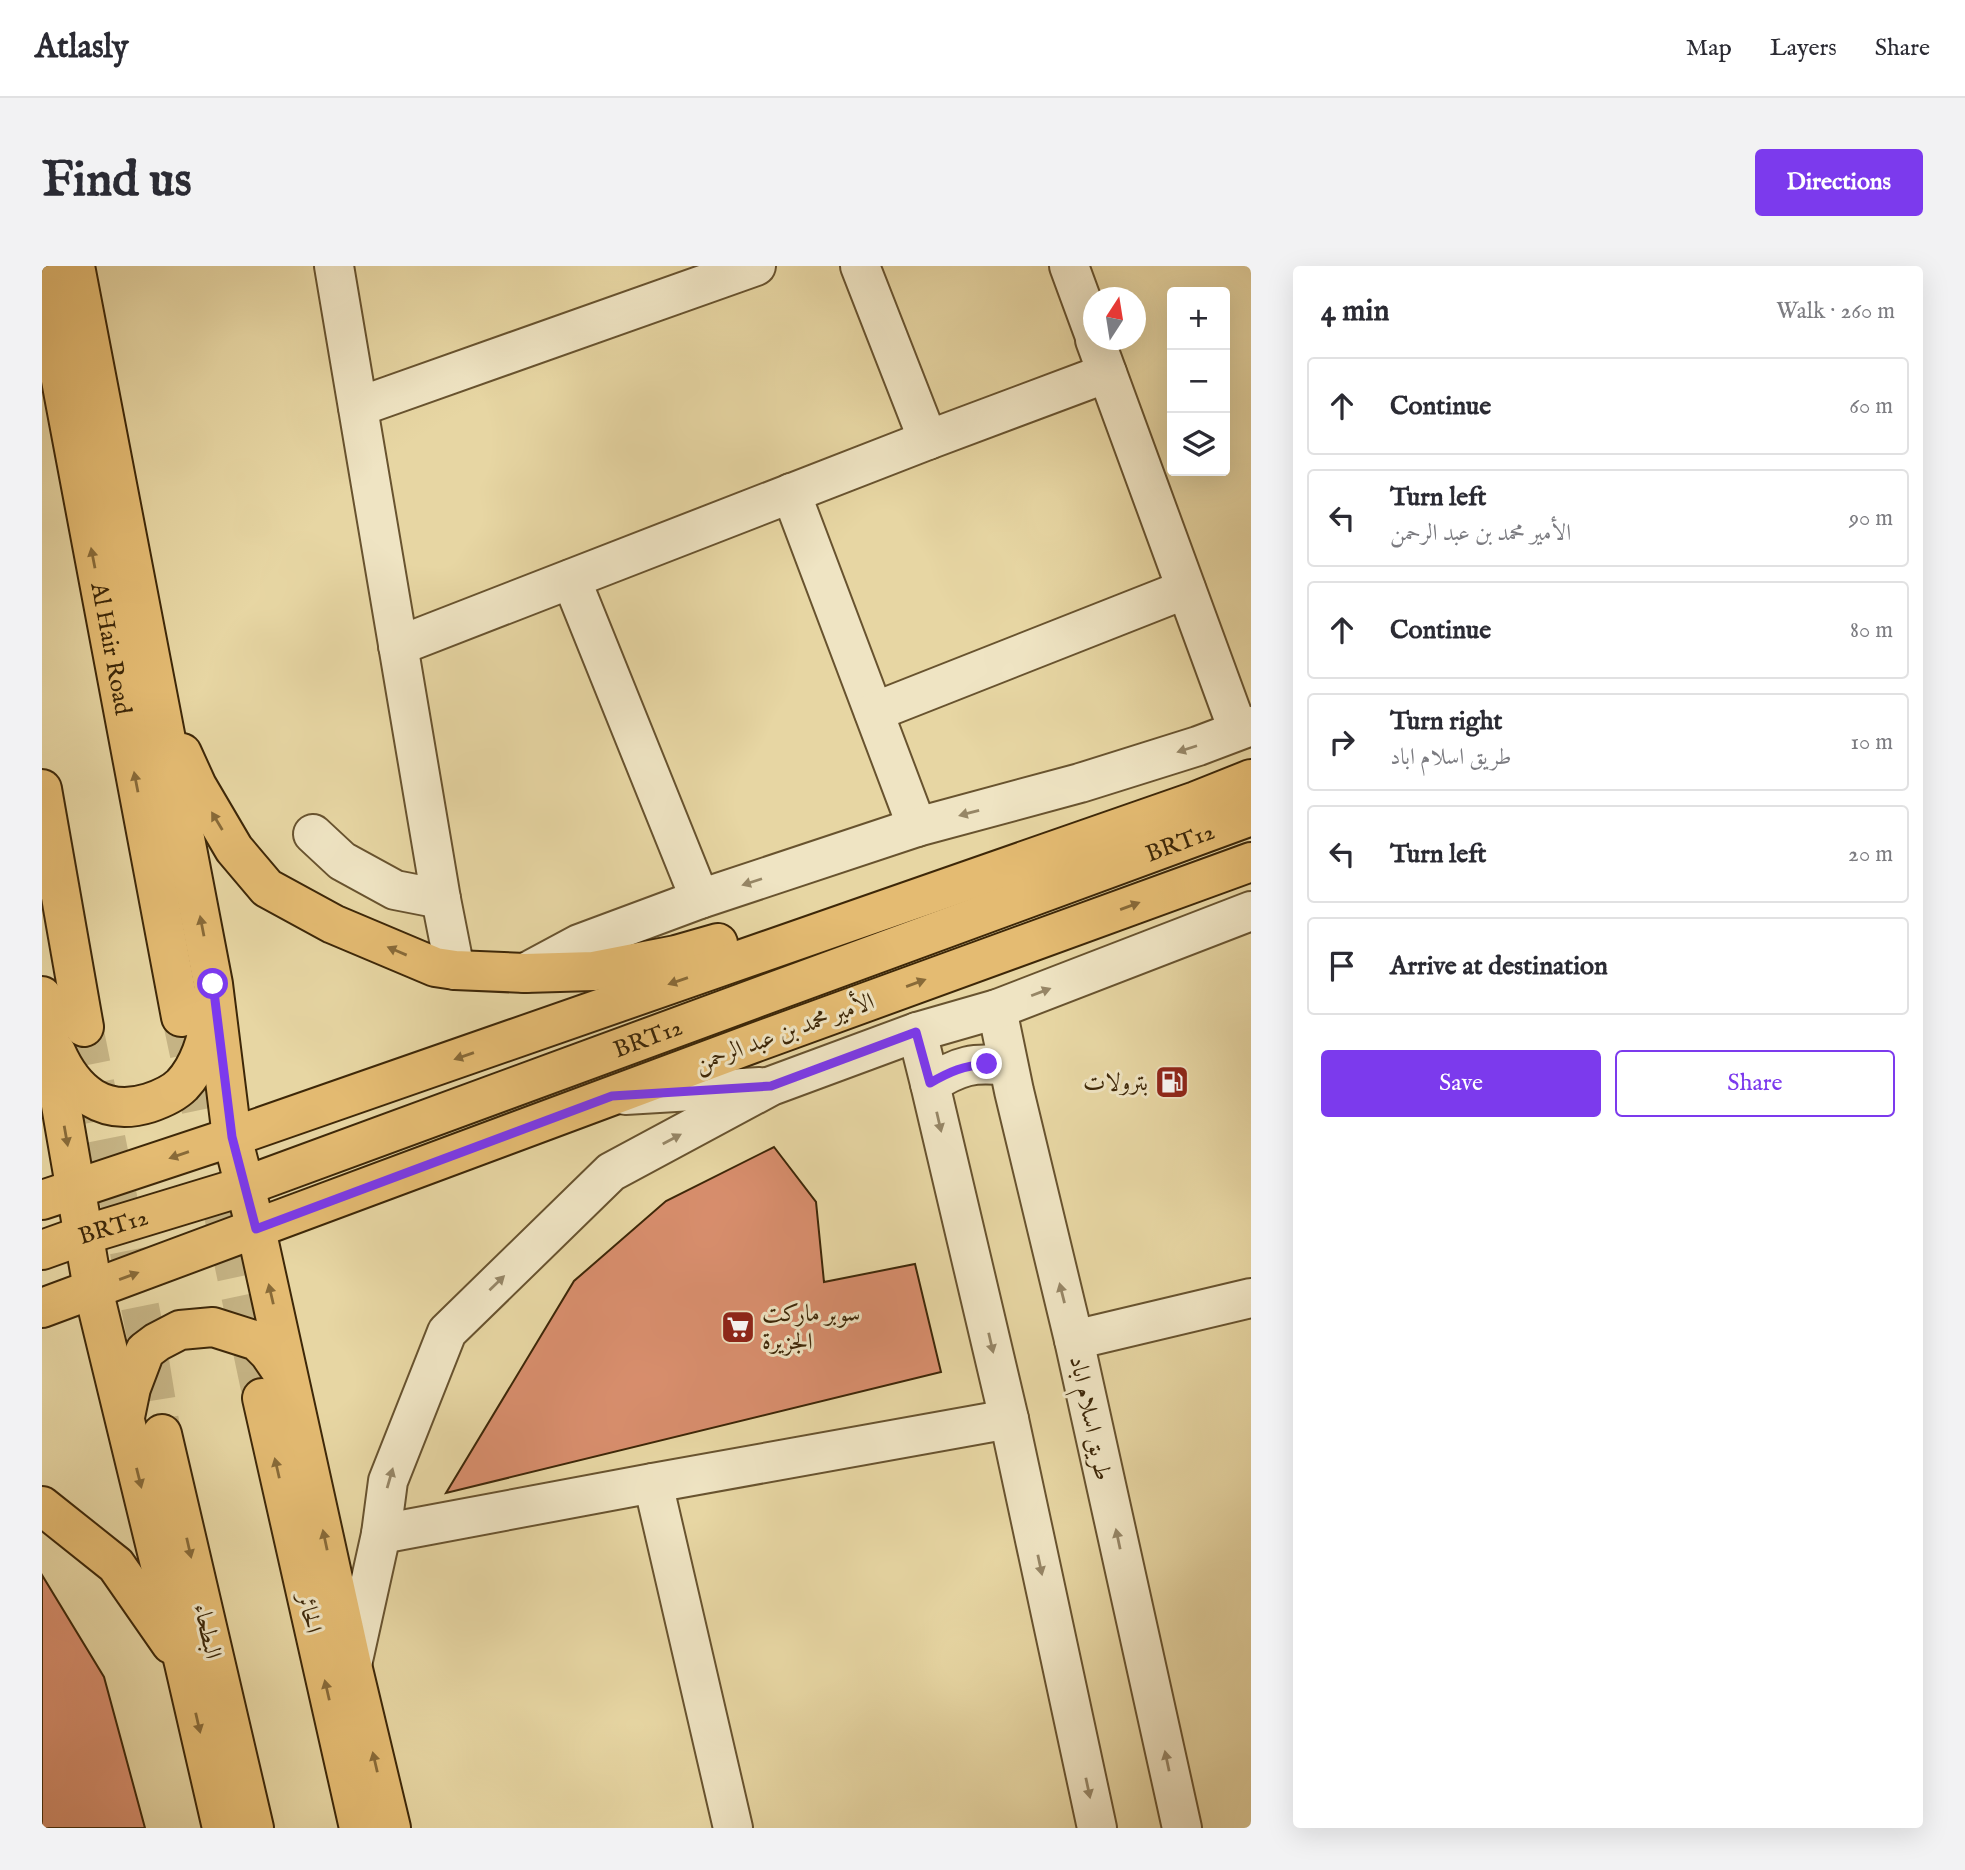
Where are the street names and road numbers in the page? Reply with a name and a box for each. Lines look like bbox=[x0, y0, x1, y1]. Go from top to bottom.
street label: Al Hair Road bbox=[82, 579, 138, 718]
street label: BRT12 bbox=[1142, 817, 1219, 870]
street label: الأمير محمد بن عبد الرحمن bbox=[690, 985, 879, 1080]
street label: BRT12 bbox=[609, 1012, 687, 1066]
street label: BRT12 bbox=[75, 1202, 152, 1253]
street label: طريق اسلام اباد bbox=[1057, 1353, 1118, 1484]
street label: الحائر bbox=[288, 1587, 328, 1636]
street label: البطحاء bbox=[185, 1601, 228, 1662]

